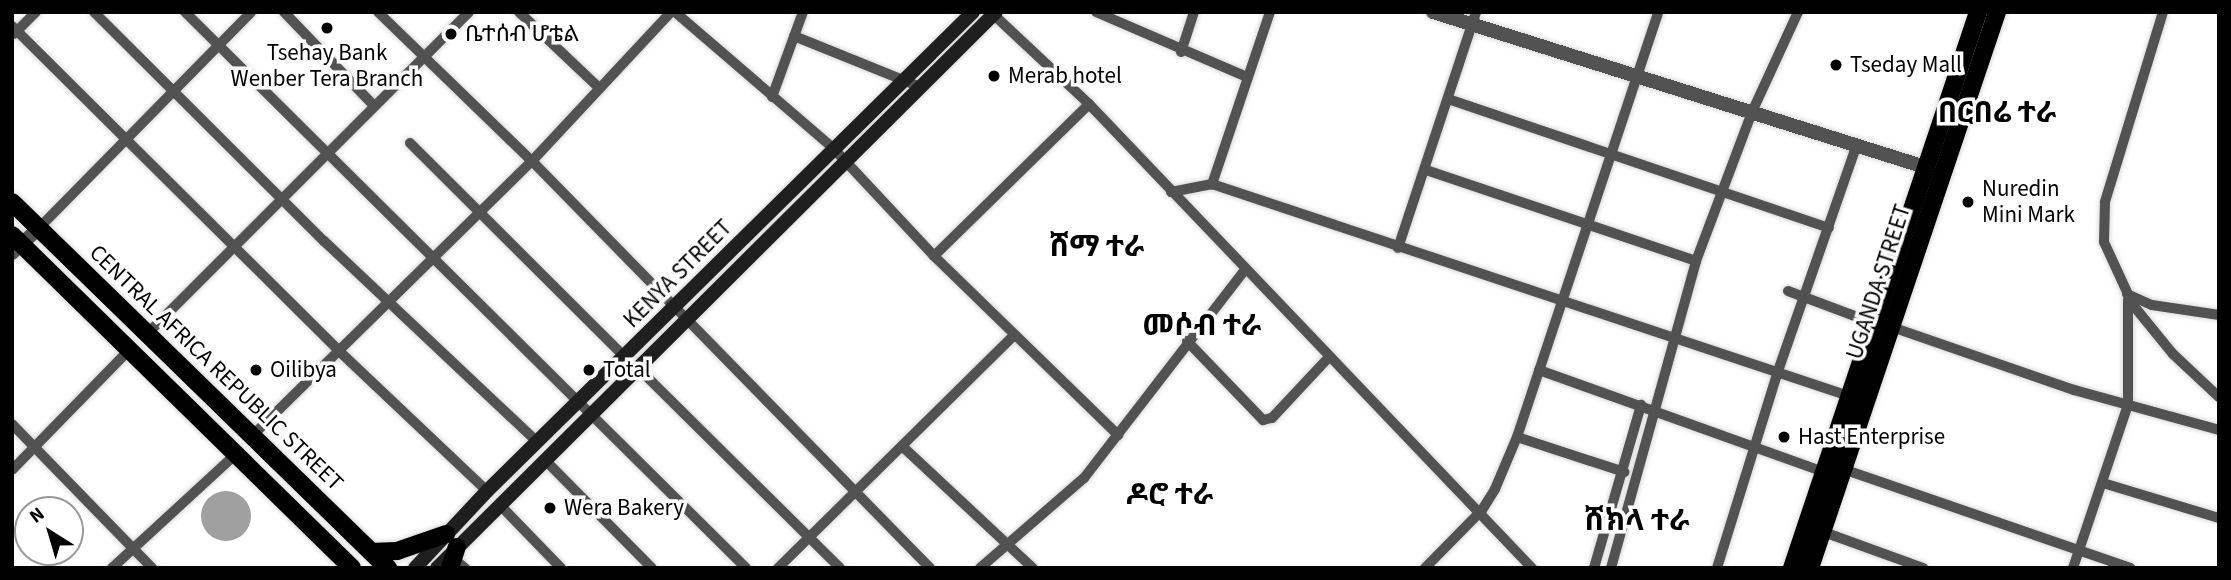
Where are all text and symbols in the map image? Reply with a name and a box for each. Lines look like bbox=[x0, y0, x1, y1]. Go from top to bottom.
marker: Tsehay Bank Wenber Tera Branch bbox=[319, 20, 335, 36]
place label: ቤተሰብ ሆቴል bbox=[465, 20, 579, 48]
marker: ቤተሰብ ሆቴል bbox=[443, 26, 459, 42]
place label: Tsehay Bank Wenber Tera Branch bbox=[231, 39, 423, 93]
place label: Tseday Mall bbox=[1850, 51, 1962, 79]
marker: Tseday Mall bbox=[1828, 57, 1844, 73]
place label: Merab hotel bbox=[1008, 62, 1122, 90]
marker: Merab hotel bbox=[986, 68, 1002, 84]
district label: በርበሬ ተራ bbox=[1938, 95, 2056, 131]
place label: Nuredin Mini Mark bbox=[1982, 175, 2075, 229]
marker: Nuredin Mini Mark bbox=[1960, 194, 1976, 210]
street label: UGANDA STREET bbox=[1841, 201, 1917, 363]
street label: KENYA STREET bbox=[618, 214, 738, 334]
district label: ሸማ ተራ bbox=[1050, 229, 1144, 265]
street label: CENTRAL AFRICA REPUBLIC STREET bbox=[83, 239, 349, 497]
district label: መሶብ ተራ bbox=[1143, 308, 1261, 344]
place label: Oilibya bbox=[270, 356, 337, 384]
place label: Total bbox=[603, 356, 651, 384]
marker: Oilibya bbox=[248, 362, 264, 378]
marker: Total bbox=[581, 362, 597, 378]
place label: Hast Enterprise bbox=[1798, 423, 1945, 451]
marker: Hast Enterprise bbox=[1776, 429, 1792, 445]
district label: ዶሮ ተራ bbox=[1127, 477, 1213, 513]
place label: Wera Bakery bbox=[564, 494, 684, 522]
north arrow bbox=[14, 496, 84, 566]
marker: Wera Bakery bbox=[542, 500, 558, 516]
text: N bbox=[24, 501, 50, 530]
district label: ሸክላ ተራ bbox=[1585, 503, 1689, 539]

